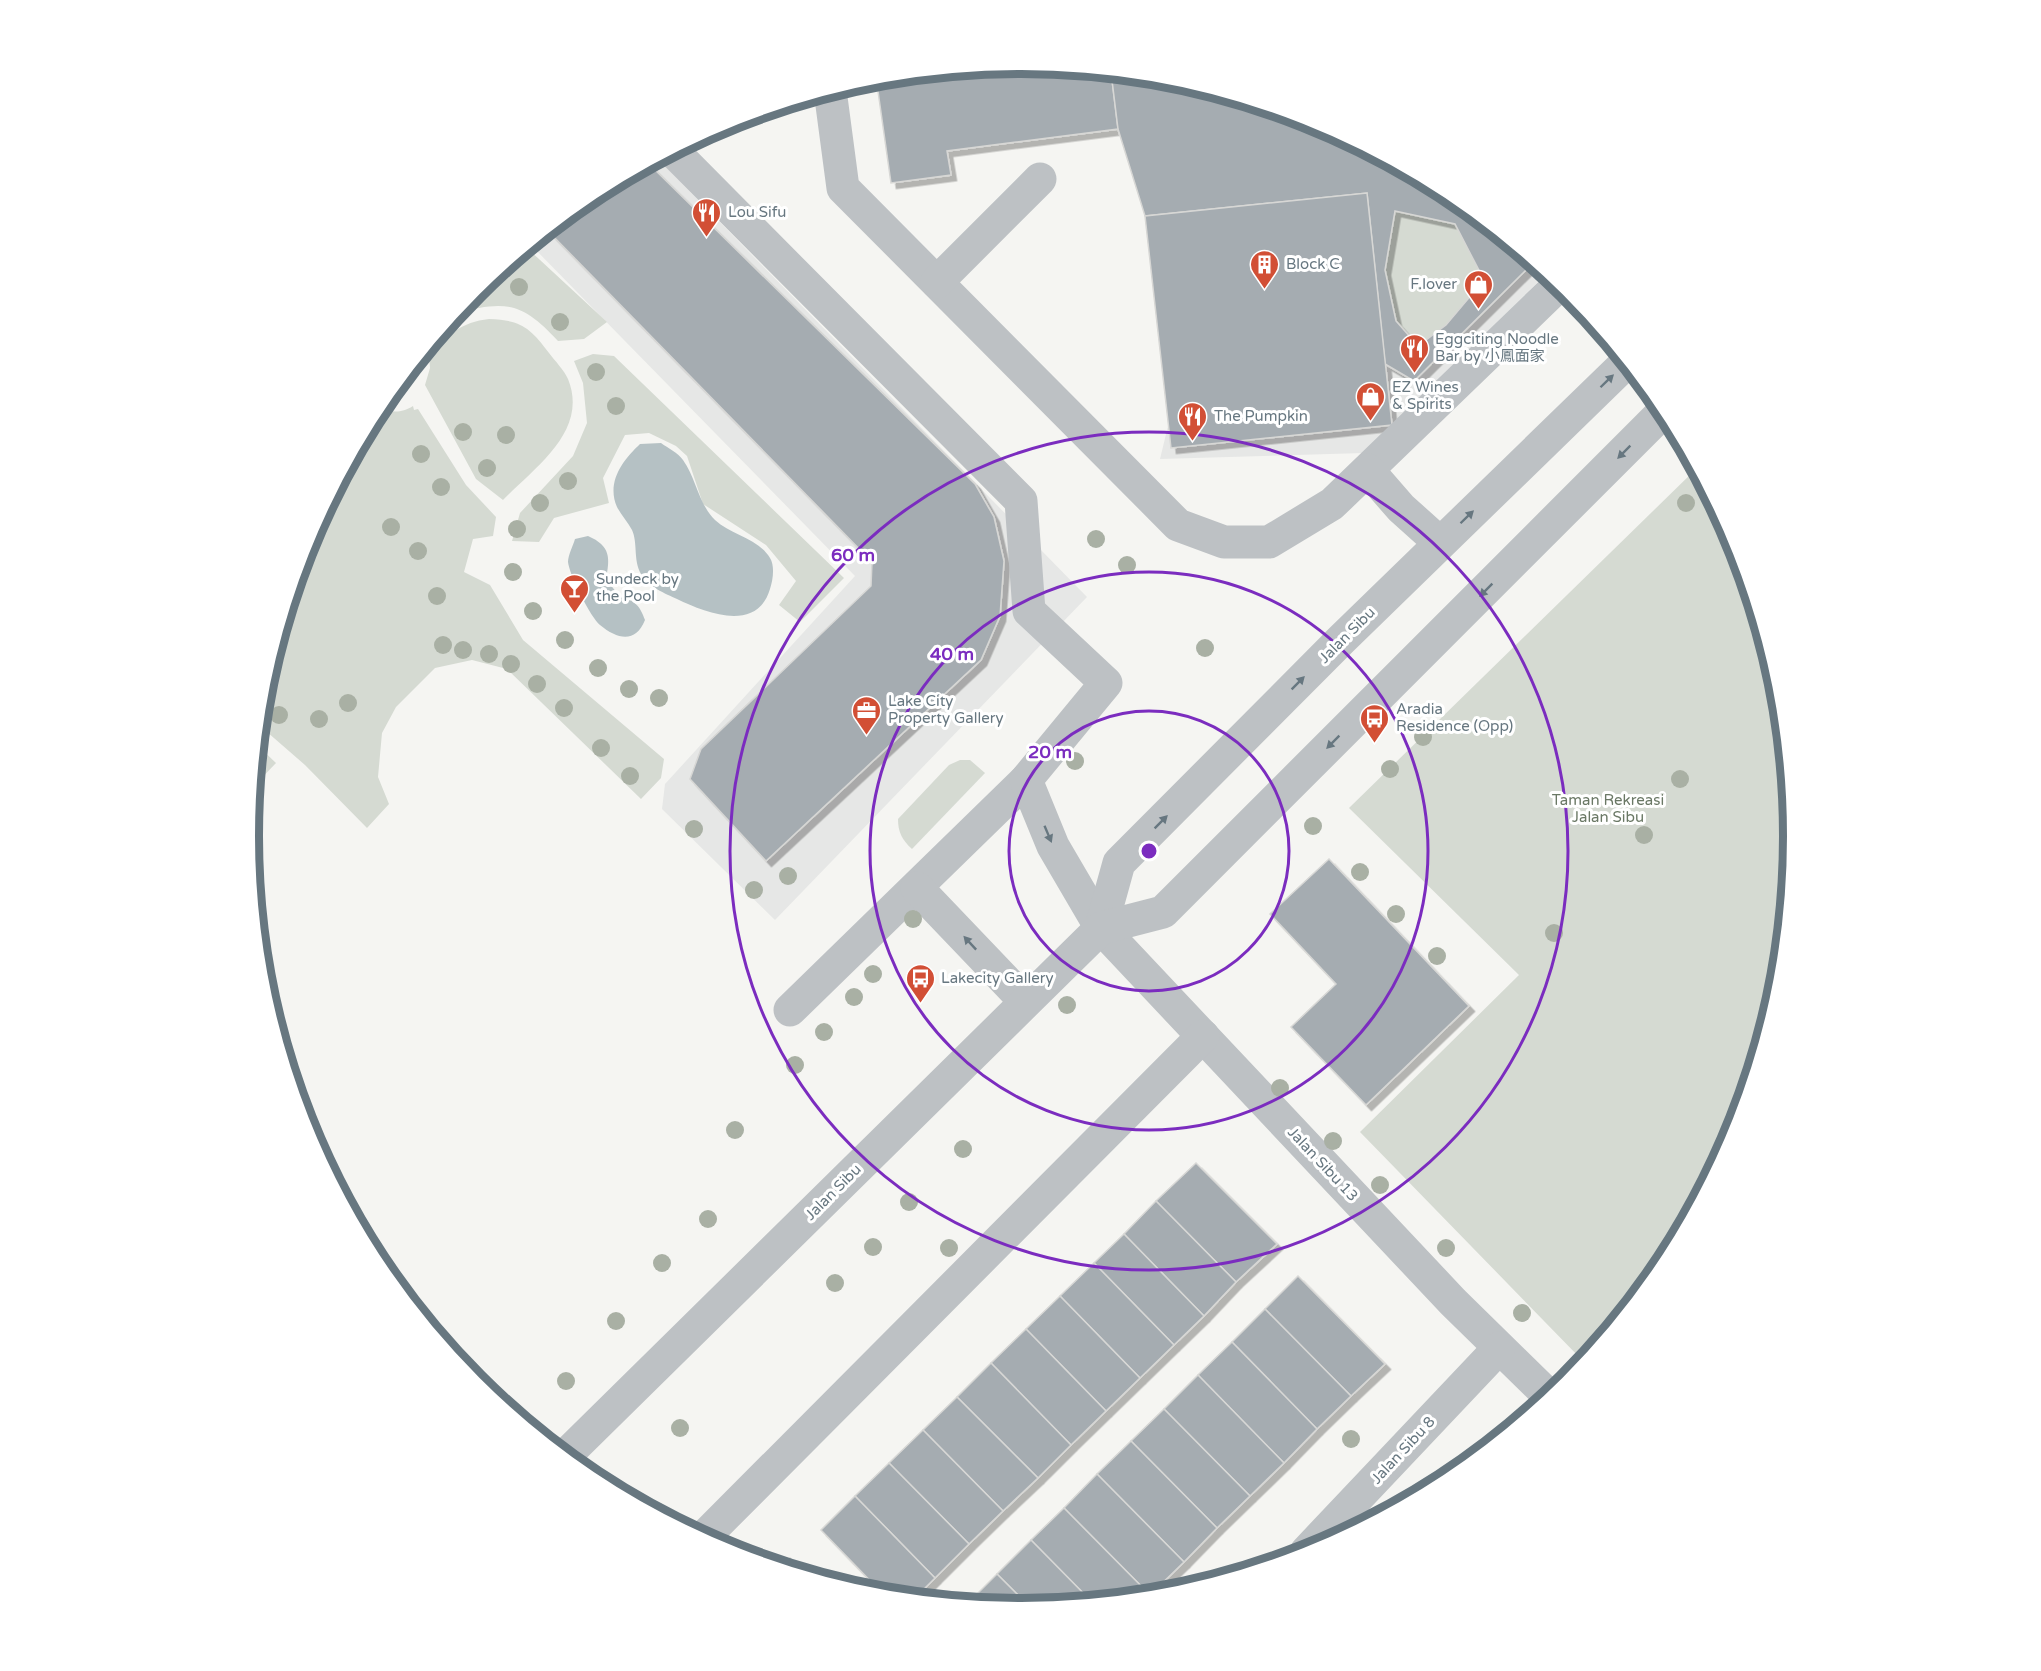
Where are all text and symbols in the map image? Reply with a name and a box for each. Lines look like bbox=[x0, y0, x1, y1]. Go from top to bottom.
restaurant icon: Lou Sifu bbox=[691, 196, 723, 238]
place label: Lou Sifu bbox=[728, 203, 787, 221]
building icon: Block C bbox=[1249, 248, 1281, 290]
place label: Block C bbox=[1286, 255, 1340, 273]
shop icon: F.lover bbox=[1462, 268, 1494, 310]
place label: F.lover bbox=[1410, 275, 1457, 293]
place label: Eggciting Noodle Bar by 小鳳面家 bbox=[1435, 330, 1559, 365]
restaurant icon: Eggciting Noodle Bar by 小鳳面家 bbox=[1398, 332, 1430, 374]
one-way arrow bbox=[1600, 375, 1614, 389]
place label: EZ Wines & Spirits bbox=[1392, 378, 1459, 413]
shop icon: EZ Wines & Spirits bbox=[1355, 380, 1387, 422]
restaurant icon: The Pumpkin bbox=[1177, 400, 1209, 442]
place label: The Pumpkin bbox=[1214, 407, 1308, 425]
one-way arrow bbox=[1617, 444, 1631, 458]
one-way arrow bbox=[1460, 511, 1474, 525]
text: 60 m bbox=[831, 544, 875, 566]
place label: Sundeck by the Pool bbox=[596, 570, 679, 605]
bar icon: Sundeck by the Pool bbox=[559, 572, 591, 614]
one-way arrow bbox=[1479, 582, 1493, 596]
street label: Jalan Sibu bbox=[1315, 603, 1379, 667]
text: 40 m bbox=[930, 643, 974, 665]
one-way arrow bbox=[1291, 676, 1305, 691]
place label: Lake City Property Gallery bbox=[888, 692, 1003, 727]
office icon: Lake City Property Gallery bbox=[851, 694, 883, 736]
place label: Aradia Residence (Opp) bbox=[1396, 700, 1513, 735]
bus stop icon: Aradia Residence (Opp) bbox=[1359, 702, 1391, 744]
one-way arrow bbox=[1327, 735, 1341, 749]
text: 20 m bbox=[1028, 741, 1072, 763]
park label: Taman Rekreasi Jalan Sibu bbox=[1552, 791, 1664, 826]
one-way arrow bbox=[1153, 815, 1167, 829]
one-way arrow bbox=[1044, 826, 1053, 843]
centre of rings bbox=[1139, 841, 1159, 861]
one-way arrow bbox=[964, 937, 978, 951]
bus stop icon: Lakecity Gallery bbox=[904, 962, 936, 1004]
place label: Lakecity Gallery bbox=[941, 969, 1054, 987]
street label: Jalan Sibu 13 bbox=[1284, 1123, 1362, 1205]
street label: Jalan Sibu bbox=[801, 1160, 865, 1224]
street label: Jalan Sibu 8 bbox=[1367, 1413, 1439, 1487]

